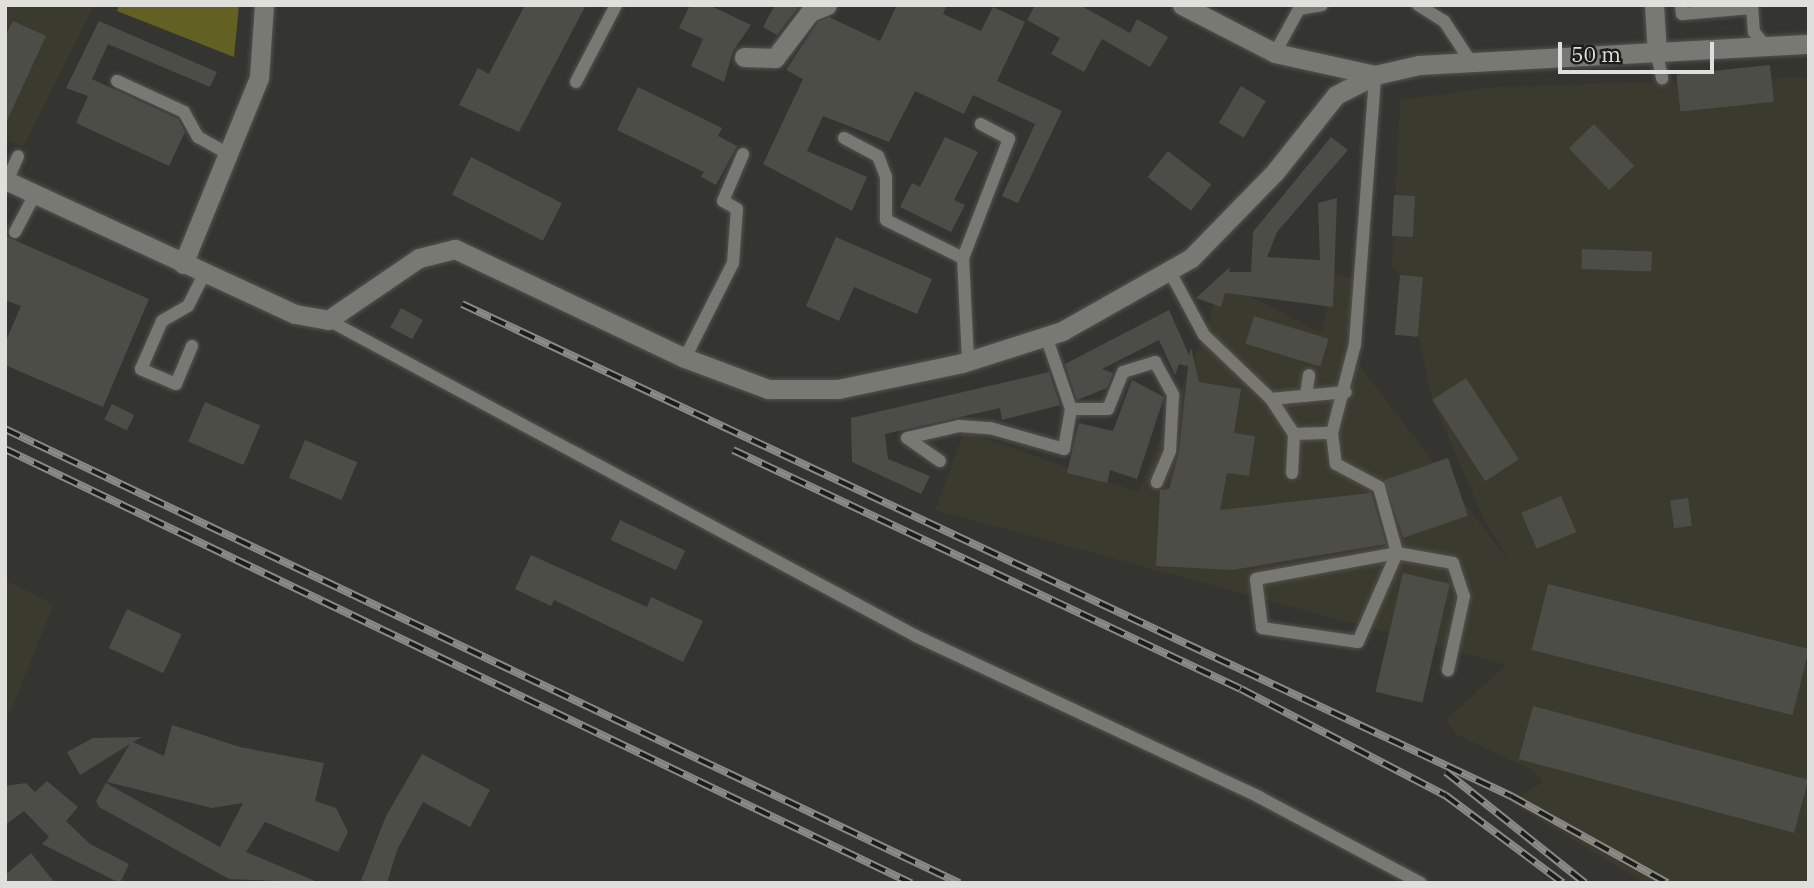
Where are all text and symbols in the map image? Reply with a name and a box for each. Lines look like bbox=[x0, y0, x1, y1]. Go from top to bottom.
scale bar bbox=[1562, 28, 1718, 72]
text: 50 m bbox=[1571, 40, 1621, 68]

